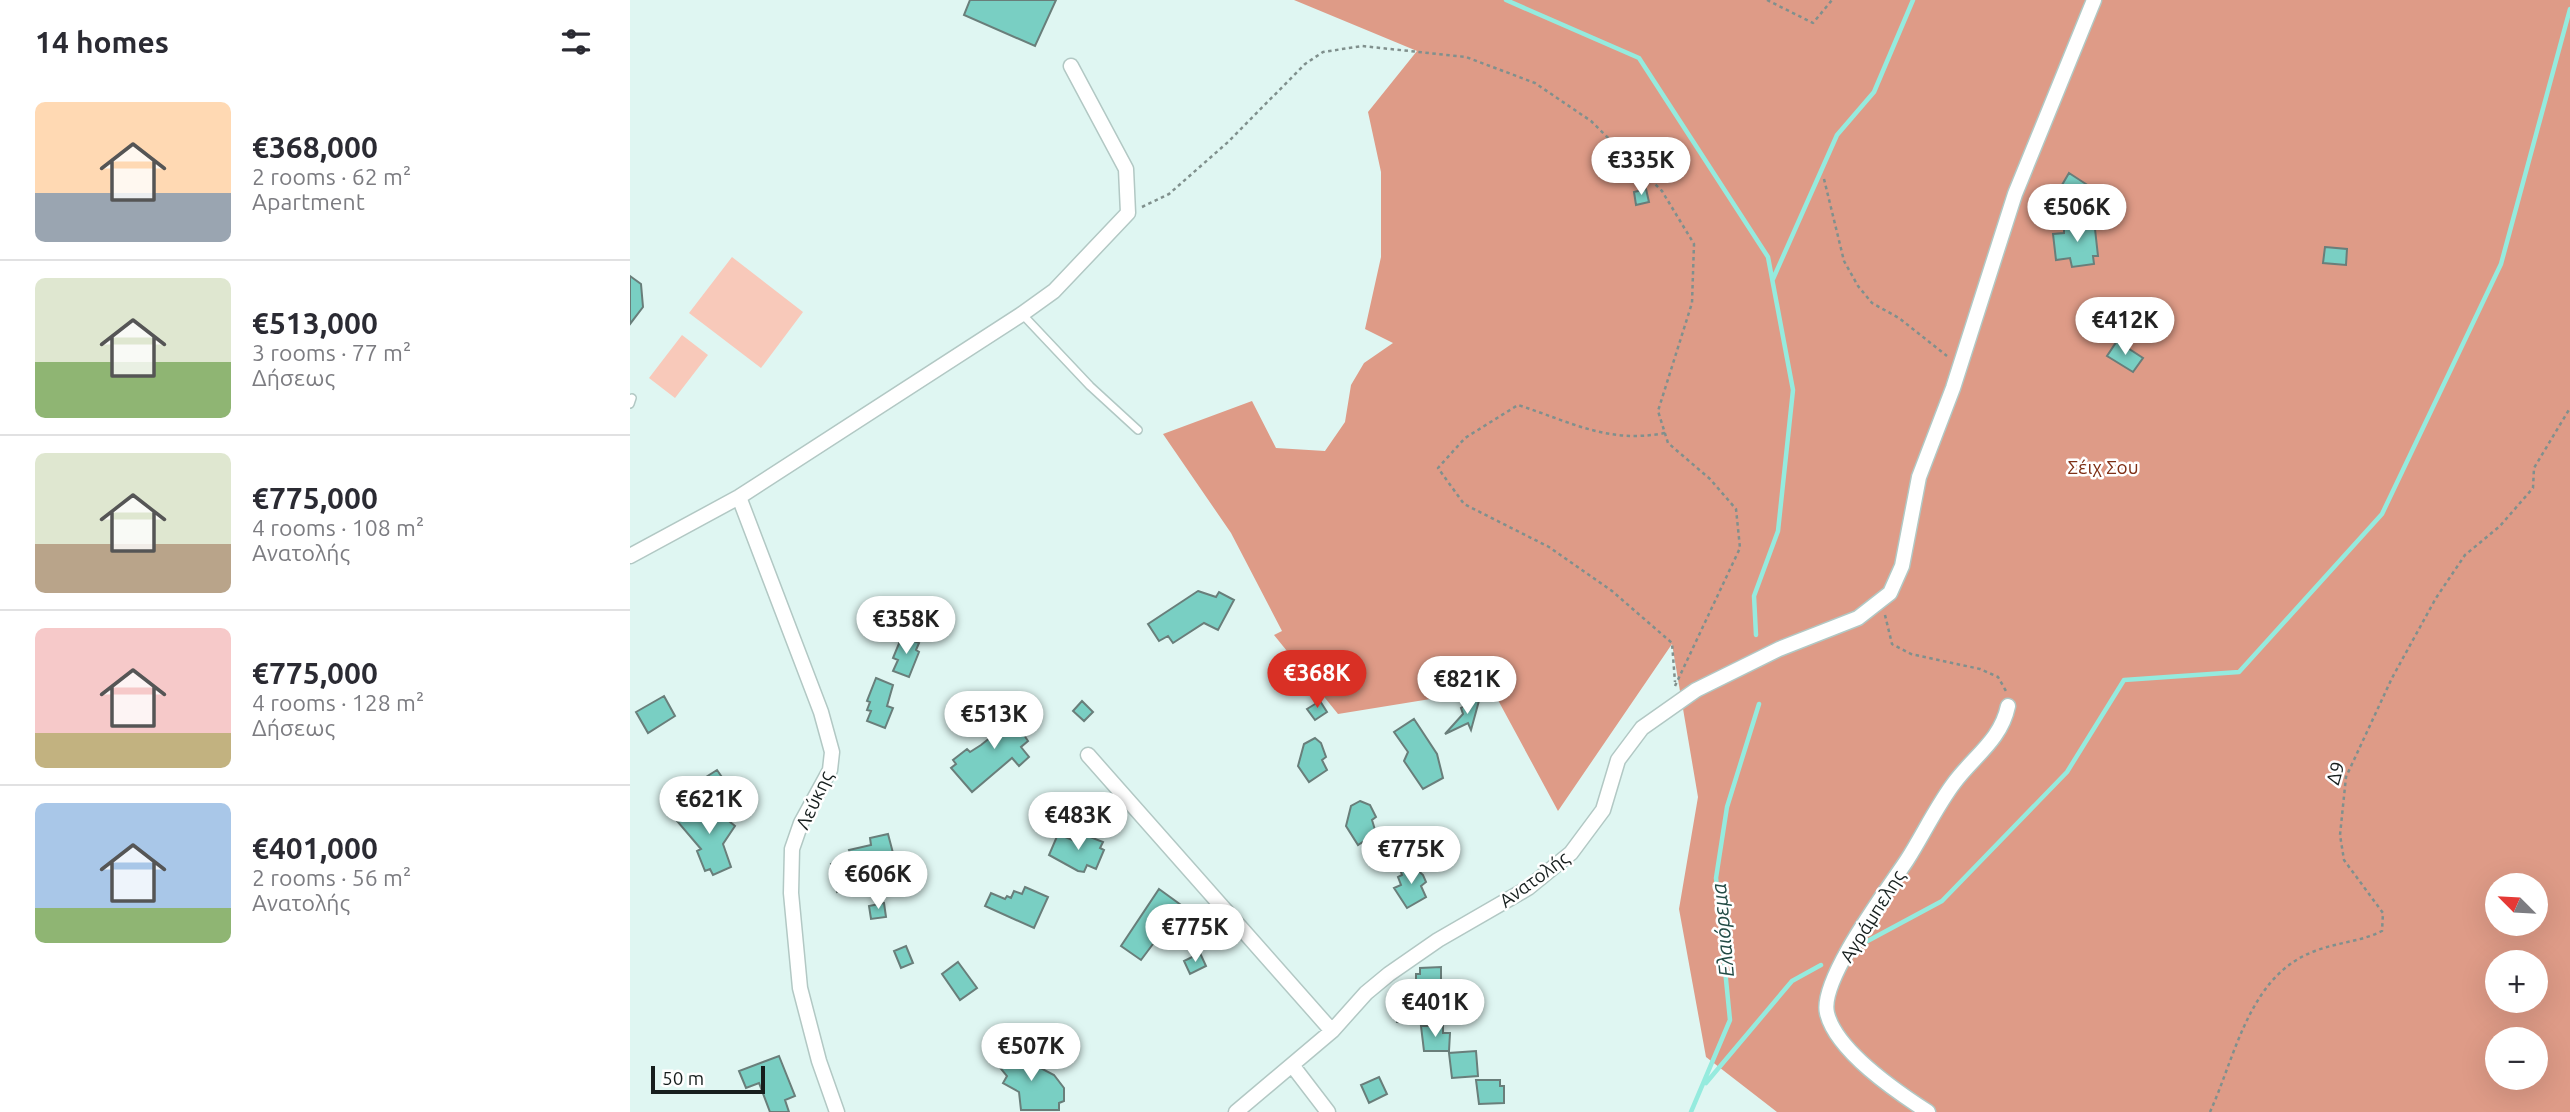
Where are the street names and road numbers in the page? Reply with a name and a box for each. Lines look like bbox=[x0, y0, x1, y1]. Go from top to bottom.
street label: Δ9 bbox=[2321, 759, 2349, 787]
street label: Λεύκης bbox=[791, 767, 837, 833]
street label: Ανατολής bbox=[1495, 846, 1573, 912]
street label: Αγράμπελης bbox=[1835, 866, 1909, 966]

